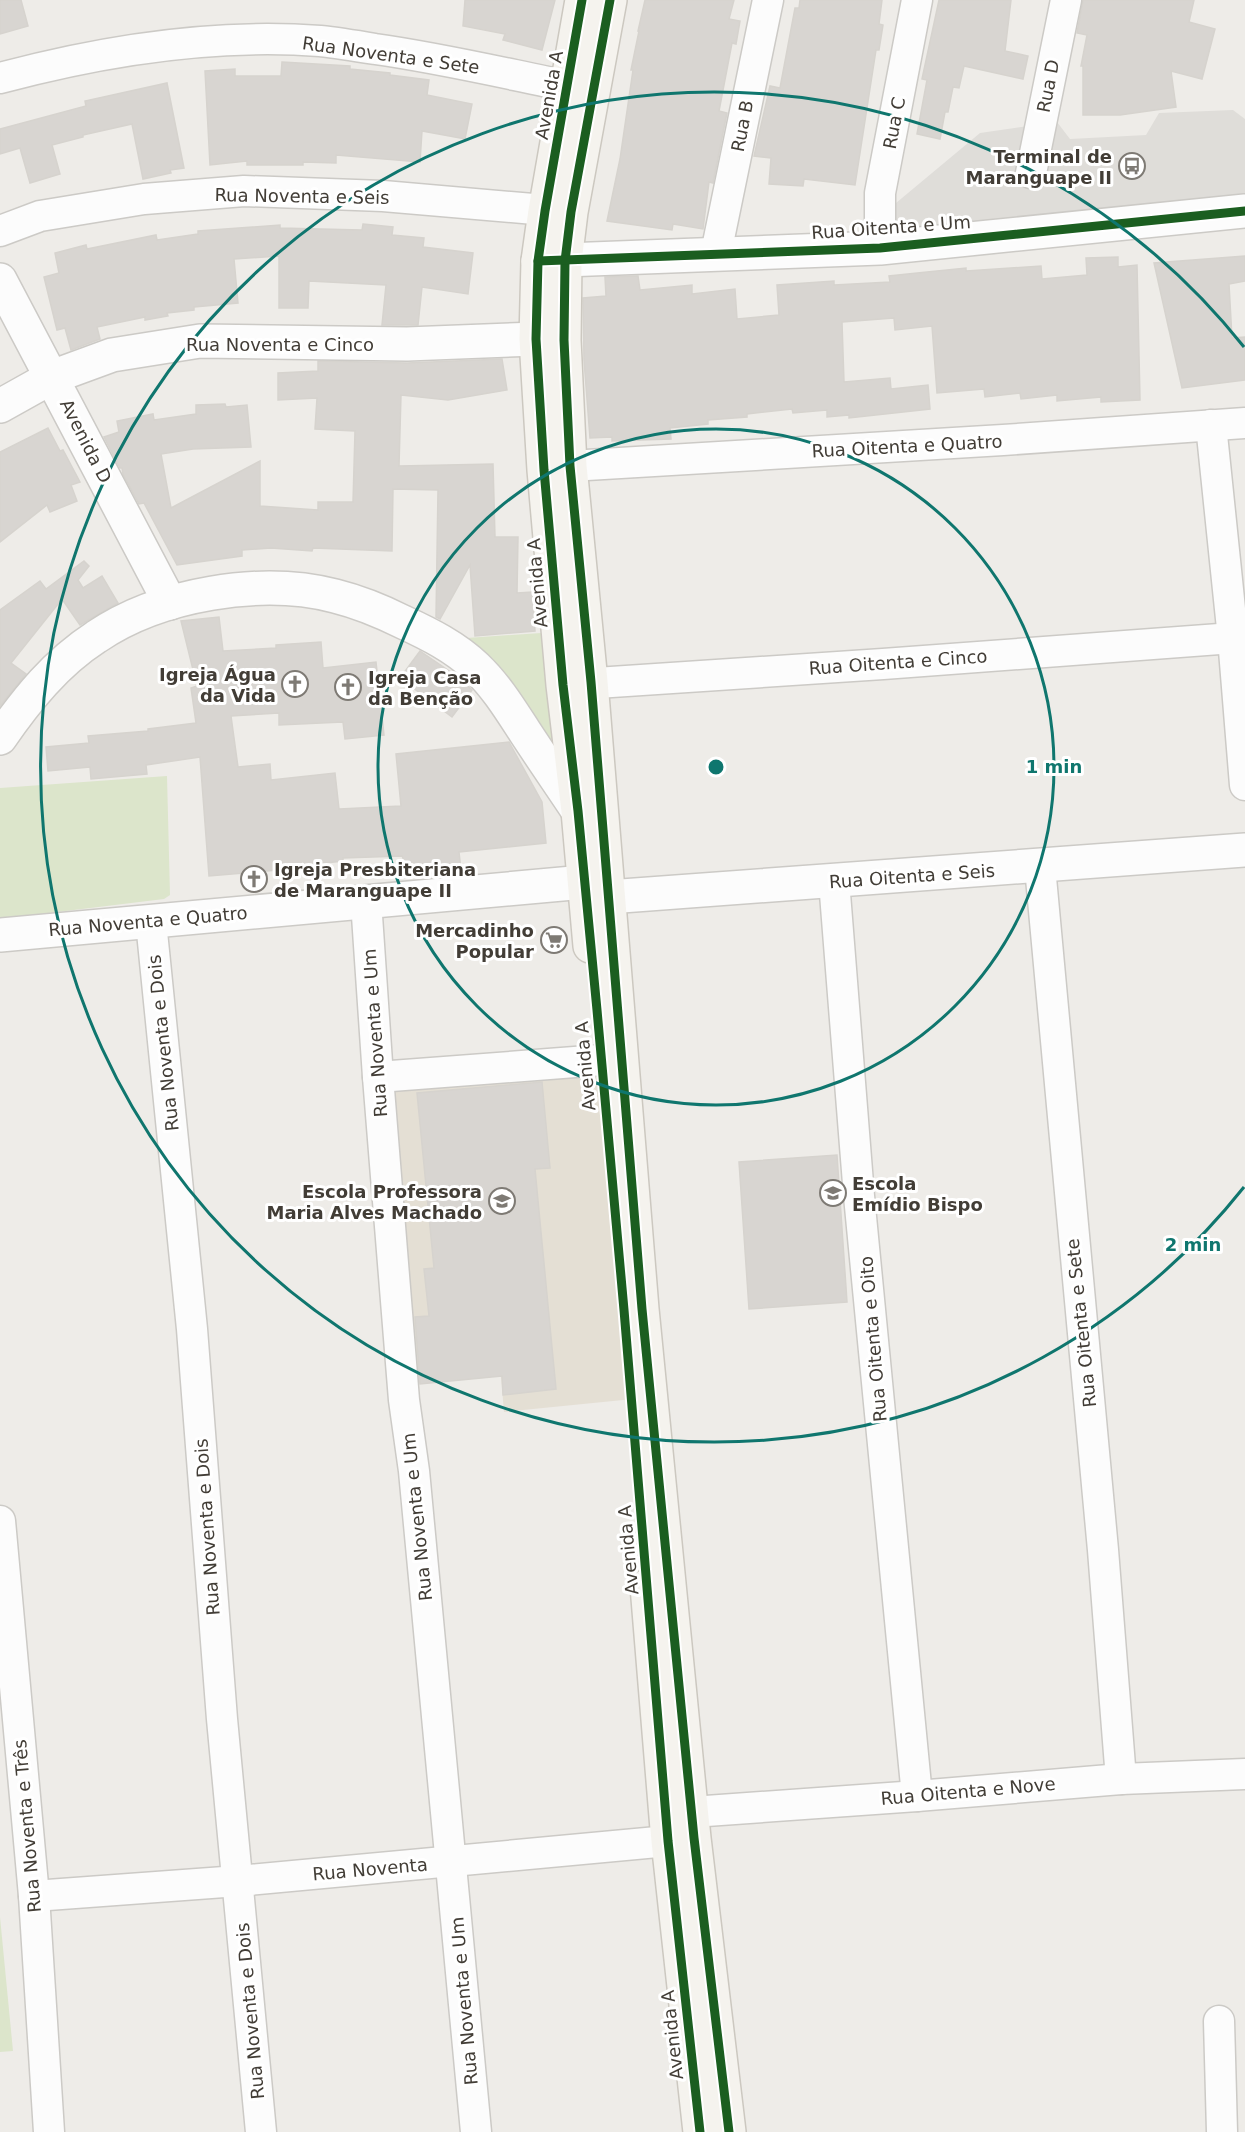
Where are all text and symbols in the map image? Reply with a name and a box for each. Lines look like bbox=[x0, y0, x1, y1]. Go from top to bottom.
street label: Rua Noventa e Sete bbox=[301, 32, 481, 78]
street label: Avenida A bbox=[531, 48, 567, 141]
street label: Rua D bbox=[1033, 58, 1063, 114]
street label: Rua C bbox=[879, 95, 909, 151]
street label: Rua B bbox=[727, 98, 757, 154]
place label: Terminal de Maranguape II bbox=[966, 146, 1112, 188]
bus stop icon: Terminal de Maranguape II bbox=[1117, 151, 1147, 181]
street label: Rua Noventa e Seis bbox=[214, 184, 390, 208]
street label: Rua Oitenta e Um bbox=[811, 211, 971, 243]
street label: Rua Noventa e Cinco bbox=[186, 334, 374, 355]
street label: Avenida D bbox=[56, 395, 116, 487]
street label: Rua Oitenta e Quatro bbox=[811, 431, 1003, 461]
street label: Avenida A bbox=[523, 537, 551, 629]
street label: Rua Oitenta e Cinco bbox=[808, 645, 988, 679]
place label: Igreja Água da Vida bbox=[159, 664, 276, 706]
place label: Igreja Casa da Benção bbox=[368, 667, 481, 709]
church icon: Igreja Água da Vida bbox=[280, 669, 310, 699]
church icon: Igreja Casa da Benção bbox=[333, 672, 363, 702]
text: 1 min bbox=[1026, 756, 1082, 777]
centre of rings bbox=[706, 757, 726, 777]
place label: Igreja Presbiteriana de Maranguape II bbox=[274, 859, 476, 901]
street label: Rua Oitenta e Seis bbox=[828, 860, 996, 892]
church icon: Igreja Presbiteriana de Maranguape II bbox=[239, 864, 269, 894]
street label: Rua Noventa e Quatro bbox=[48, 902, 248, 940]
place label: Mercadinho Popular bbox=[415, 920, 534, 962]
supermarket icon: Mercadinho Popular bbox=[539, 925, 569, 955]
street label: Rua Noventa e Um bbox=[359, 948, 391, 1118]
street label: Rua Noventa e Dois bbox=[143, 954, 183, 1132]
street label: Avenida A bbox=[571, 1020, 599, 1112]
place label: Escola Emídio Bispo bbox=[852, 1173, 983, 1215]
school or university icon: Escola Emídio Bispo bbox=[818, 1178, 848, 1208]
place label: Escola Professora Maria Alves Machado bbox=[267, 1181, 482, 1223]
school or university icon: Escola Professora Maria Alves Machado bbox=[487, 1186, 517, 1216]
text: 2 min bbox=[1165, 1234, 1221, 1255]
street label: Rua Oitenta e Sete bbox=[1062, 1237, 1100, 1409]
street label: Rua Oitenta e Oito bbox=[855, 1255, 891, 1423]
street label: Rua Noventa e Um bbox=[398, 1432, 436, 1602]
street label: Rua Noventa e Dois bbox=[190, 1438, 224, 1616]
street label: Avenida A bbox=[614, 1504, 642, 1596]
street label: Rua Noventa e Três bbox=[9, 1738, 45, 1914]
street label: Rua Oitenta e Nove bbox=[880, 1773, 1056, 1809]
street label: Rua Noventa bbox=[312, 1854, 428, 1884]
street label: Rua Noventa e Um bbox=[446, 1916, 482, 2086]
street label: Rua Noventa e Dois bbox=[232, 1922, 268, 2100]
street label: Avenida A bbox=[657, 1989, 687, 2081]

